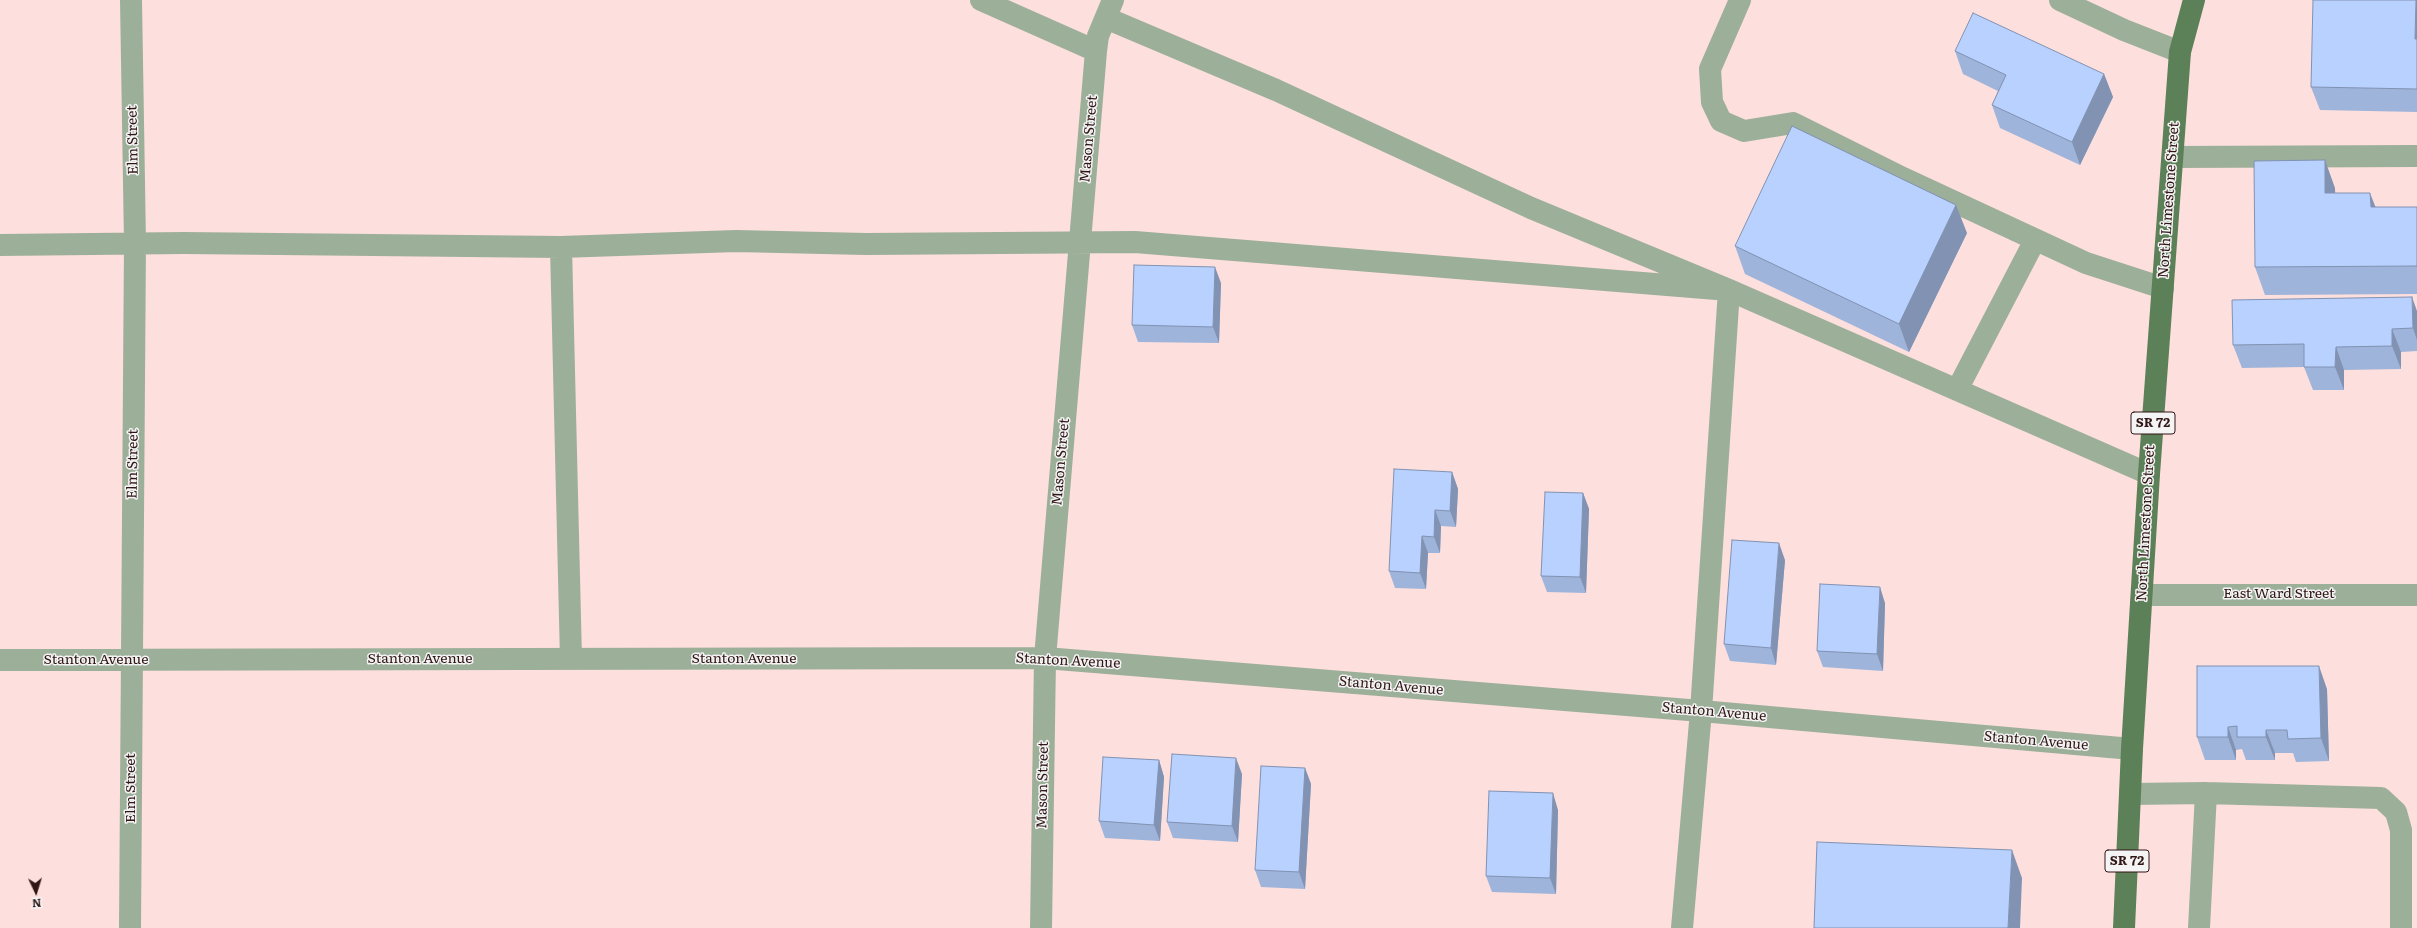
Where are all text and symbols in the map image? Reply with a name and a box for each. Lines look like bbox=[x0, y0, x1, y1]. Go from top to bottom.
street label: Mason Street bbox=[1077, 95, 1101, 183]
street label: Elm Street bbox=[124, 105, 142, 175]
street label: North Limestone Street bbox=[2155, 121, 2183, 279]
road number: SR 72 bbox=[2131, 412, 2175, 434]
street label: Mason Street bbox=[1049, 418, 1073, 506]
street label: Elm Street bbox=[124, 429, 142, 499]
street label: North Limestone Street bbox=[2134, 444, 2158, 602]
street label: East Ward Street bbox=[2223, 586, 2335, 602]
street label: Stanton Avenue bbox=[1015, 650, 1121, 672]
street label: Stanton Avenue bbox=[368, 651, 472, 667]
street label: Stanton Avenue bbox=[692, 651, 796, 667]
street label: Stanton Avenue bbox=[44, 652, 148, 668]
street label: Stanton Avenue bbox=[1338, 673, 1444, 699]
street label: Stanton Avenue bbox=[1661, 699, 1767, 725]
street label: Stanton Avenue bbox=[1983, 728, 2089, 754]
street label: Mason Street bbox=[1034, 741, 1052, 829]
street label: Elm Street bbox=[123, 753, 139, 823]
road number: SR 72 bbox=[2105, 850, 2149, 872]
north arrow bbox=[16, 872, 56, 912]
text: N bbox=[32, 896, 42, 912]

